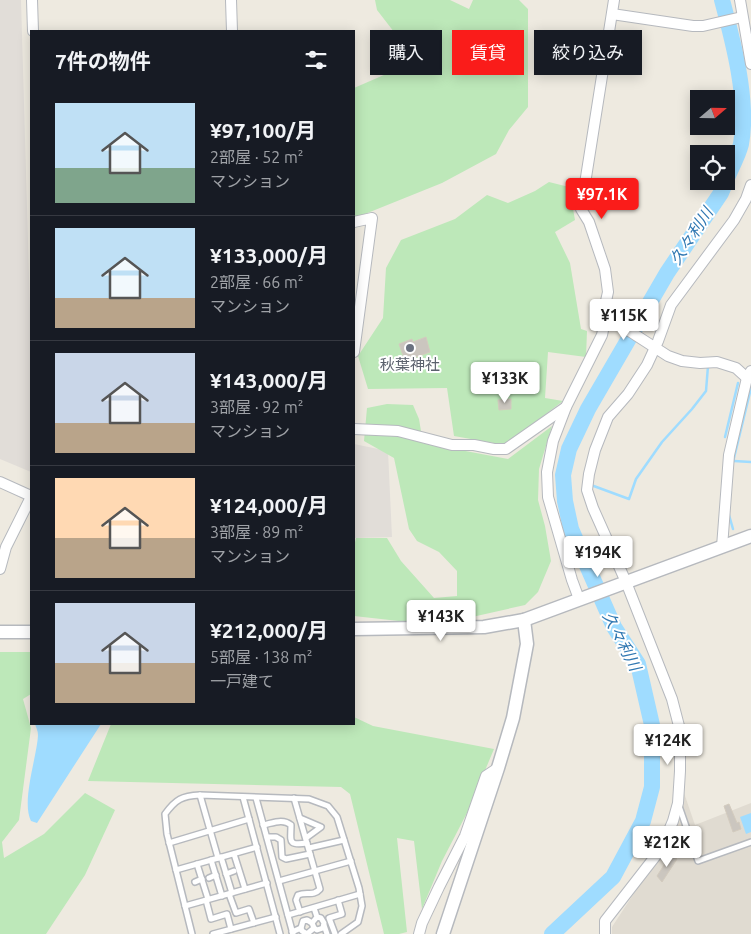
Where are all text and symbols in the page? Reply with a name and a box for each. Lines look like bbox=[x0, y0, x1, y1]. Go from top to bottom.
chip: 購入 bbox=[370, 30, 442, 75]
chip: 賃貸 bbox=[452, 30, 524, 75]
chip: 絞り込み bbox=[534, 30, 642, 75]
icon: filters bbox=[302, 46, 330, 74]
text: 7件の物件 bbox=[55, 49, 151, 73]
north arrow bbox=[690, 90, 735, 135]
map controls bbox=[690, 90, 735, 190]
text: ¥97,100/月 bbox=[210, 118, 316, 142]
icon: home bbox=[95, 123, 155, 183]
button: locate bbox=[690, 145, 735, 190]
text: 2部屋 · 52 m² bbox=[210, 148, 304, 166]
text: マンション bbox=[210, 172, 290, 190]
pin: ¥97.1K bbox=[561, 178, 643, 220]
text: ¥97.1K bbox=[577, 185, 627, 203]
water label: 久々利川 bbox=[666, 203, 717, 268]
text: ¥133,000/月 bbox=[210, 243, 328, 267]
icon: home bbox=[95, 248, 155, 308]
text: 2部屋 · 66 m² bbox=[210, 273, 304, 291]
text: マンション bbox=[210, 297, 290, 315]
pin: ¥115K bbox=[589, 298, 659, 341]
text: ¥115K bbox=[601, 306, 647, 324]
marker: 秋葉神社 bbox=[404, 342, 416, 354]
place label: 秋葉神社 bbox=[380, 356, 440, 373]
pin: ¥133K bbox=[470, 362, 540, 404]
text: ¥143,000/月 bbox=[210, 368, 328, 392]
text: ¥133K bbox=[482, 369, 528, 387]
icon: home bbox=[95, 373, 155, 433]
text: 3部屋 · 92 m² bbox=[210, 398, 304, 416]
text: マンション bbox=[210, 422, 290, 440]
text: ¥124,000/月 bbox=[210, 493, 328, 517]
icon: home bbox=[95, 498, 155, 558]
text: 3部屋 · 89 m² bbox=[210, 523, 304, 541]
pin: ¥194K bbox=[563, 536, 633, 578]
text: ¥194K bbox=[575, 543, 621, 561]
text: マンション bbox=[210, 547, 290, 565]
pin: ¥143K bbox=[406, 600, 476, 642]
text: ¥143K bbox=[418, 607, 464, 625]
water label: 久々利川 bbox=[599, 608, 645, 675]
text: ¥212,000/月 bbox=[210, 618, 328, 642]
icon: home bbox=[95, 623, 155, 683]
text: 5部屋 · 138 m² bbox=[210, 648, 313, 666]
text: 一戸建て bbox=[210, 672, 274, 690]
pin: ¥124K bbox=[633, 724, 703, 766]
text: ¥124K bbox=[645, 731, 691, 749]
pin: ¥212K bbox=[632, 826, 702, 868]
text: ¥212K bbox=[644, 833, 690, 851]

